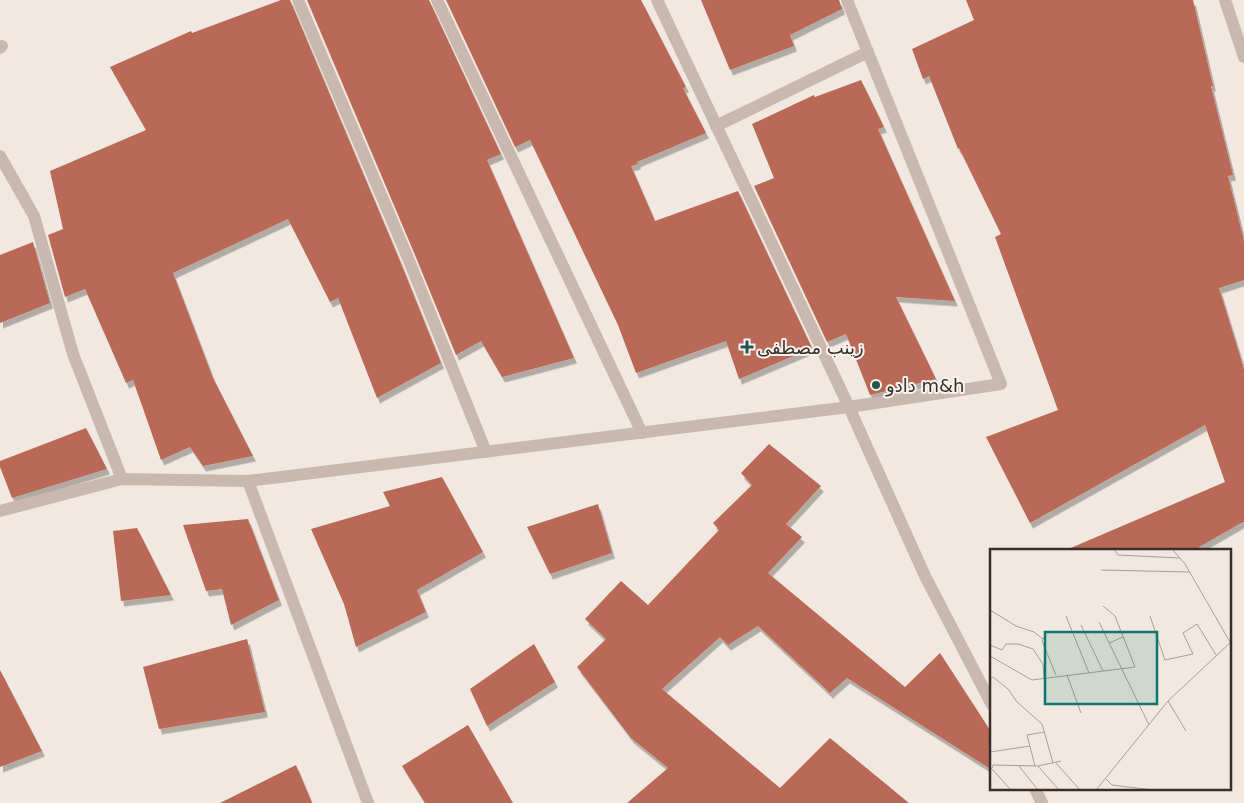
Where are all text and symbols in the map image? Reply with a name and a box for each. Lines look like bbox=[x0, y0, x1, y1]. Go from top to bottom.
place label: زينب مصطفى bbox=[757, 337, 864, 358]
marker: زينب مصطفى bbox=[741, 341, 753, 353]
place label: دادو m&h bbox=[885, 375, 964, 397]
marker: دادو m&h bbox=[870, 379, 882, 391]
inset map bbox=[990, 549, 1232, 790]

